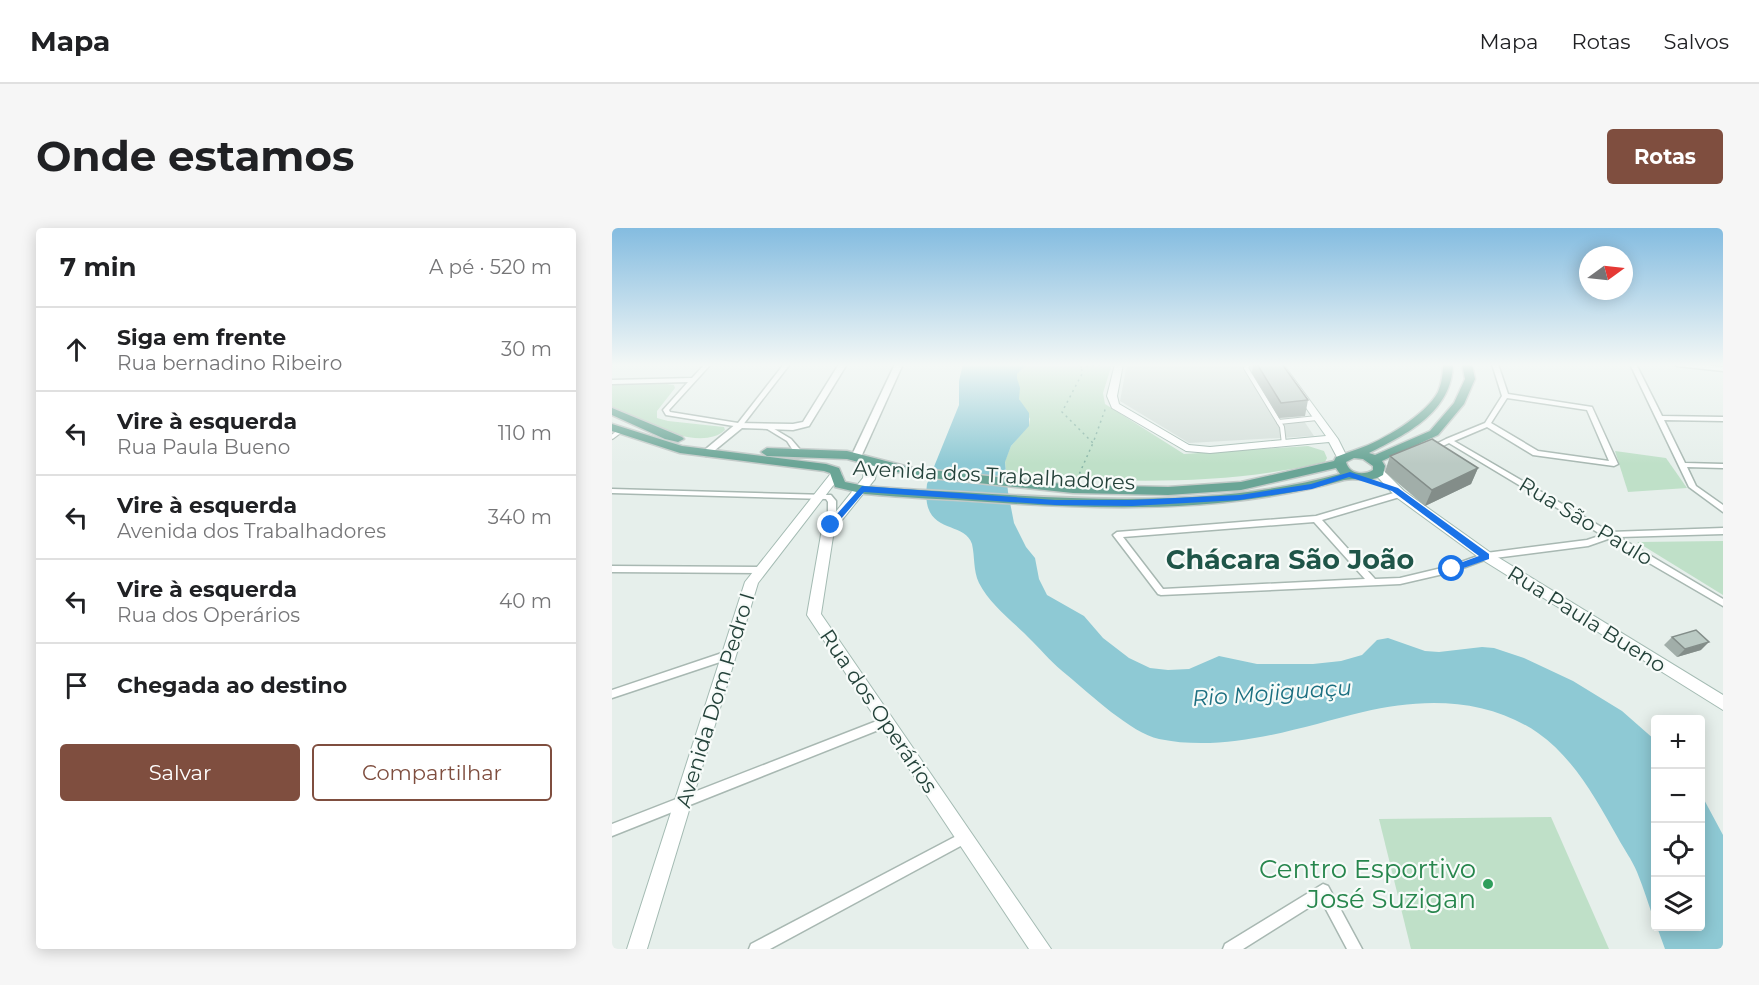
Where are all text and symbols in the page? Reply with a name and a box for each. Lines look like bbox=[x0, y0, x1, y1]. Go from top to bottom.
text: Mapa bbox=[30, 24, 110, 58]
text: Mapa bbox=[1479, 29, 1538, 54]
text: Rotas bbox=[1571, 29, 1631, 54]
text: Salvos bbox=[1664, 29, 1729, 54]
button: Rotas bbox=[1607, 129, 1723, 184]
text: Onde estamos bbox=[36, 130, 354, 182]
north arrow bbox=[1579, 246, 1633, 300]
text: 7 min bbox=[60, 251, 137, 283]
text: A pé · 520 m bbox=[429, 255, 552, 279]
text: Siga em frente bbox=[117, 324, 286, 351]
icon: ahead bbox=[60, 333, 93, 366]
text: 30 m bbox=[501, 337, 552, 361]
text: Rua bernadino Ribeiro bbox=[117, 351, 342, 375]
text: Vire à esquerda bbox=[117, 408, 297, 435]
icon: left bbox=[60, 417, 93, 450]
text: 110 m bbox=[498, 421, 552, 445]
text: Rua Paula Bueno bbox=[117, 435, 290, 459]
street label: Avenida dos Trabalhadores bbox=[852, 455, 1136, 495]
street label: Rua São Paulo bbox=[1515, 471, 1657, 571]
text: Vire à esquerda bbox=[117, 492, 297, 519]
icon: left bbox=[60, 501, 93, 534]
text: 340 m bbox=[488, 505, 552, 529]
route end bbox=[817, 511, 843, 537]
text: Avenida dos Trabalhadores bbox=[117, 519, 386, 543]
district label: Chácara São João bbox=[1166, 543, 1414, 576]
route start bbox=[1438, 555, 1464, 581]
street label: Rua Paula Bueno bbox=[1503, 560, 1671, 678]
text: Vire à esquerda bbox=[117, 576, 297, 603]
icon: left bbox=[60, 585, 93, 618]
text: 40 m bbox=[499, 589, 552, 613]
street label: Avenida Dom Pedro I bbox=[670, 590, 760, 810]
text: Rua dos Operários bbox=[117, 603, 300, 627]
street label: Rua dos Operários bbox=[815, 624, 943, 798]
icon: arrive bbox=[60, 669, 93, 702]
text: Chegada ao destino bbox=[117, 672, 347, 699]
water label: Rio Mojiguaçu bbox=[1191, 674, 1353, 712]
map controls bbox=[1651, 715, 1705, 931]
button: + bbox=[1651, 715, 1705, 769]
button: Salvar bbox=[60, 744, 300, 801]
button: Compartilhar bbox=[312, 744, 552, 801]
button: − bbox=[1651, 769, 1705, 823]
button: locate bbox=[1651, 823, 1705, 877]
place label: Centro Esportivo José Suzigan bbox=[1259, 853, 1476, 915]
marker: Centro Esportivo José Suzigan bbox=[1481, 877, 1495, 891]
button: layers bbox=[1651, 877, 1705, 931]

